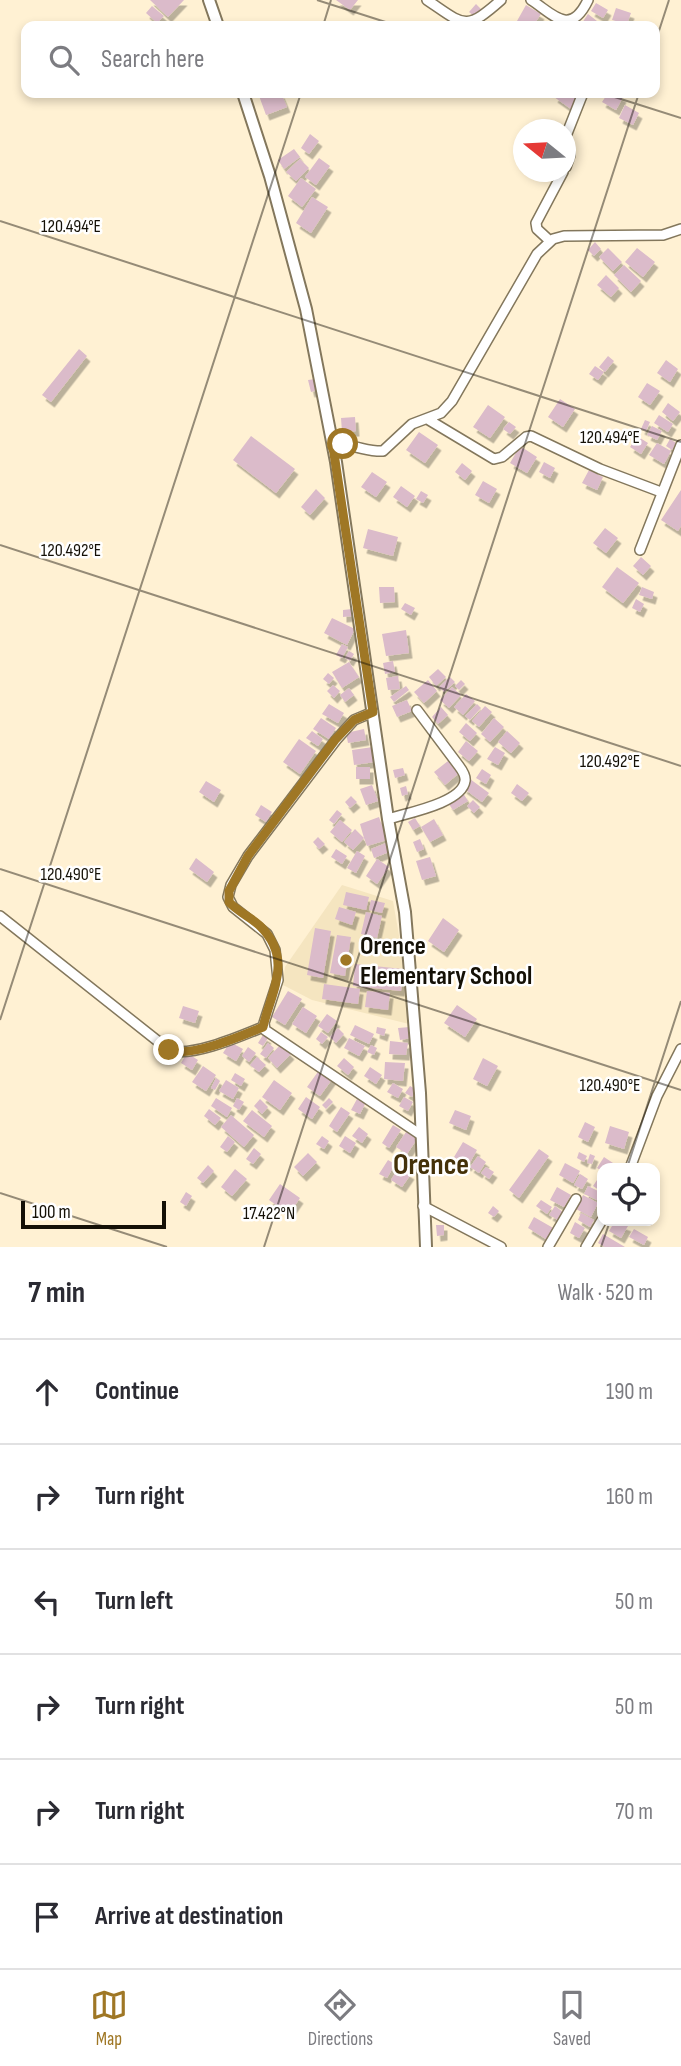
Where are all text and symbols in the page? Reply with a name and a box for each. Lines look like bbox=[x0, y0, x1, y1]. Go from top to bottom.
search box bbox=[21, 21, 660, 98]
icon: search bbox=[45, 41, 83, 79]
text: Search here bbox=[101, 44, 204, 75]
north arrow bbox=[513, 119, 576, 182]
text: 120.494°E bbox=[41, 216, 101, 237]
text: 120.494°E bbox=[580, 427, 640, 448]
route start bbox=[327, 428, 358, 459]
text: 120.492°E bbox=[41, 540, 101, 561]
text: 120.492°E bbox=[580, 751, 640, 772]
text: 120.490°E bbox=[40, 864, 102, 885]
place label: Orence Elementary School bbox=[360, 931, 532, 992]
marker: Orence Elementary School bbox=[338, 952, 354, 968]
route end bbox=[153, 1034, 184, 1065]
text: 120.490°E bbox=[579, 1075, 641, 1096]
district label: Orence bbox=[393, 1147, 469, 1183]
map controls bbox=[597, 1163, 660, 1226]
button: locate bbox=[597, 1163, 660, 1226]
scale bar bbox=[21, 1198, 166, 1230]
text: 100 m bbox=[32, 1201, 71, 1224]
text: 17.422°N bbox=[243, 1203, 295, 1224]
text: 7 min bbox=[28, 1275, 85, 1311]
text: Walk · 520 m bbox=[557, 1279, 653, 1307]
icon: ahead bbox=[28, 1373, 66, 1411]
text: Continue bbox=[95, 1376, 179, 1407]
text: 190 m bbox=[606, 1378, 653, 1406]
icon: right bbox=[28, 1478, 66, 1516]
text: Turn right bbox=[95, 1481, 184, 1512]
text: 160 m bbox=[606, 1483, 653, 1511]
icon: left bbox=[28, 1583, 66, 1621]
text: Turn left bbox=[95, 1586, 173, 1617]
text: 50 m bbox=[615, 1588, 653, 1616]
icon: right bbox=[28, 1688, 66, 1726]
text: Turn right bbox=[95, 1691, 184, 1722]
text: 50 m bbox=[615, 1693, 653, 1721]
icon: right bbox=[28, 1793, 66, 1831]
text: Turn right bbox=[95, 1796, 184, 1827]
text: 70 m bbox=[615, 1798, 653, 1826]
icon: arrive bbox=[28, 1898, 66, 1936]
text: Arrive at destination bbox=[95, 1901, 283, 1932]
tab: Map bbox=[90, 1986, 128, 2051]
tab: Directions bbox=[308, 1986, 373, 2051]
tab: Saved bbox=[553, 1986, 591, 2051]

